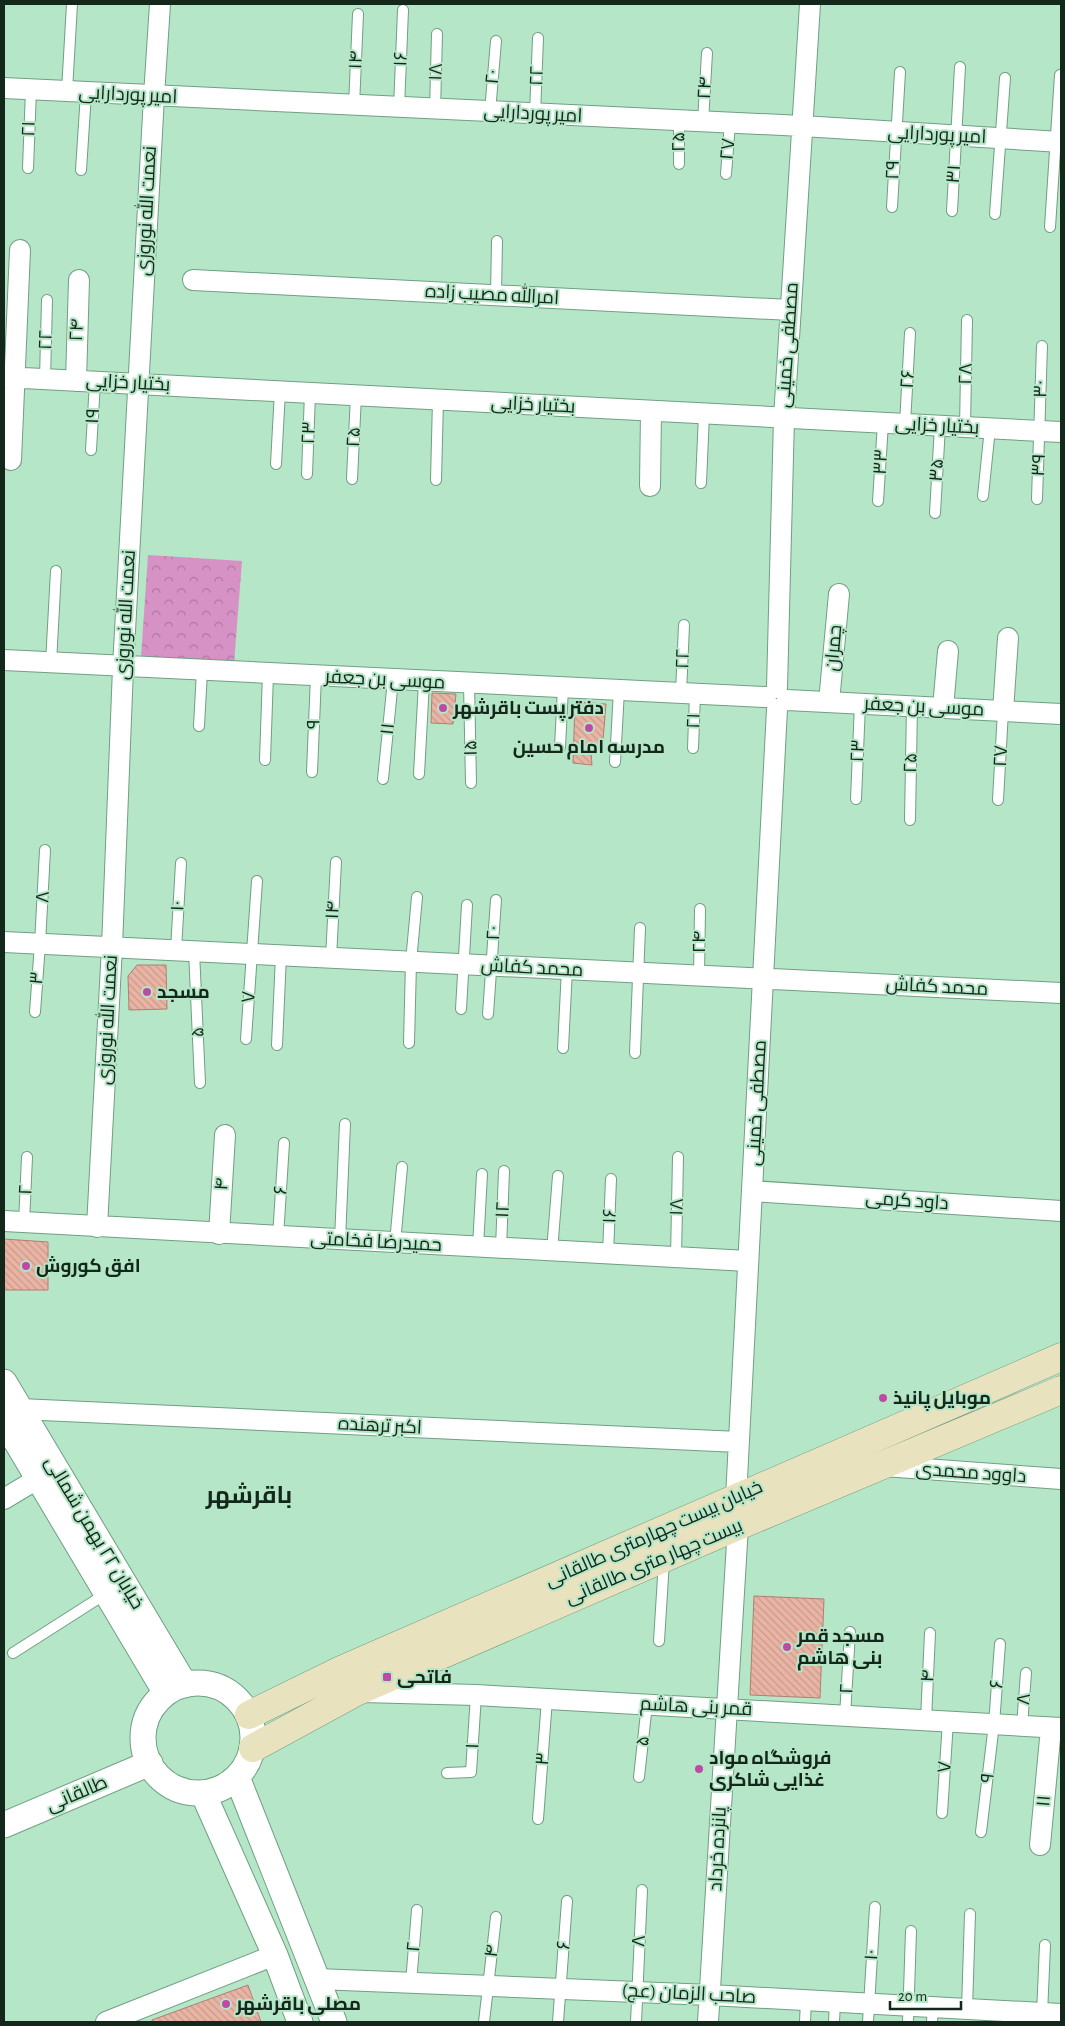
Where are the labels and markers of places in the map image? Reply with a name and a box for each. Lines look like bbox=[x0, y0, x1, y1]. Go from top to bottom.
place label: دفتر پست باقرشهر bbox=[452, 698, 604, 721]
marker: دفتر پست باقرشهر bbox=[437, 702, 449, 714]
marker: مدرسه امام حسین bbox=[583, 722, 595, 734]
place label: مدرسه امام حسین bbox=[513, 738, 665, 760]
place label: مسجد bbox=[157, 983, 210, 1002]
marker: مسجد bbox=[141, 986, 153, 998]
place label: افق کوروش bbox=[36, 1256, 141, 1277]
marker: افق کوروش bbox=[20, 1260, 32, 1272]
place label: موبایل پانیذ bbox=[893, 1389, 991, 1411]
marker: موبایل پانیذ bbox=[877, 1392, 889, 1404]
place label: مسجد قمر بنی هاشم bbox=[796, 1627, 885, 1671]
marker: مسجد قمر بنی هاشم bbox=[781, 1641, 793, 1653]
place label: فاتحی bbox=[397, 1668, 452, 1688]
marker: فاتحی bbox=[381, 1671, 393, 1683]
place label: فروشگاه مواد غذایی شاکری bbox=[709, 1748, 832, 1791]
marker: فروشگاه مواد غذایی شاکری bbox=[693, 1763, 705, 1775]
place label: مصلی باقرشهر bbox=[235, 1994, 361, 2015]
marker: مصلی باقرشهر bbox=[220, 1998, 232, 2010]

